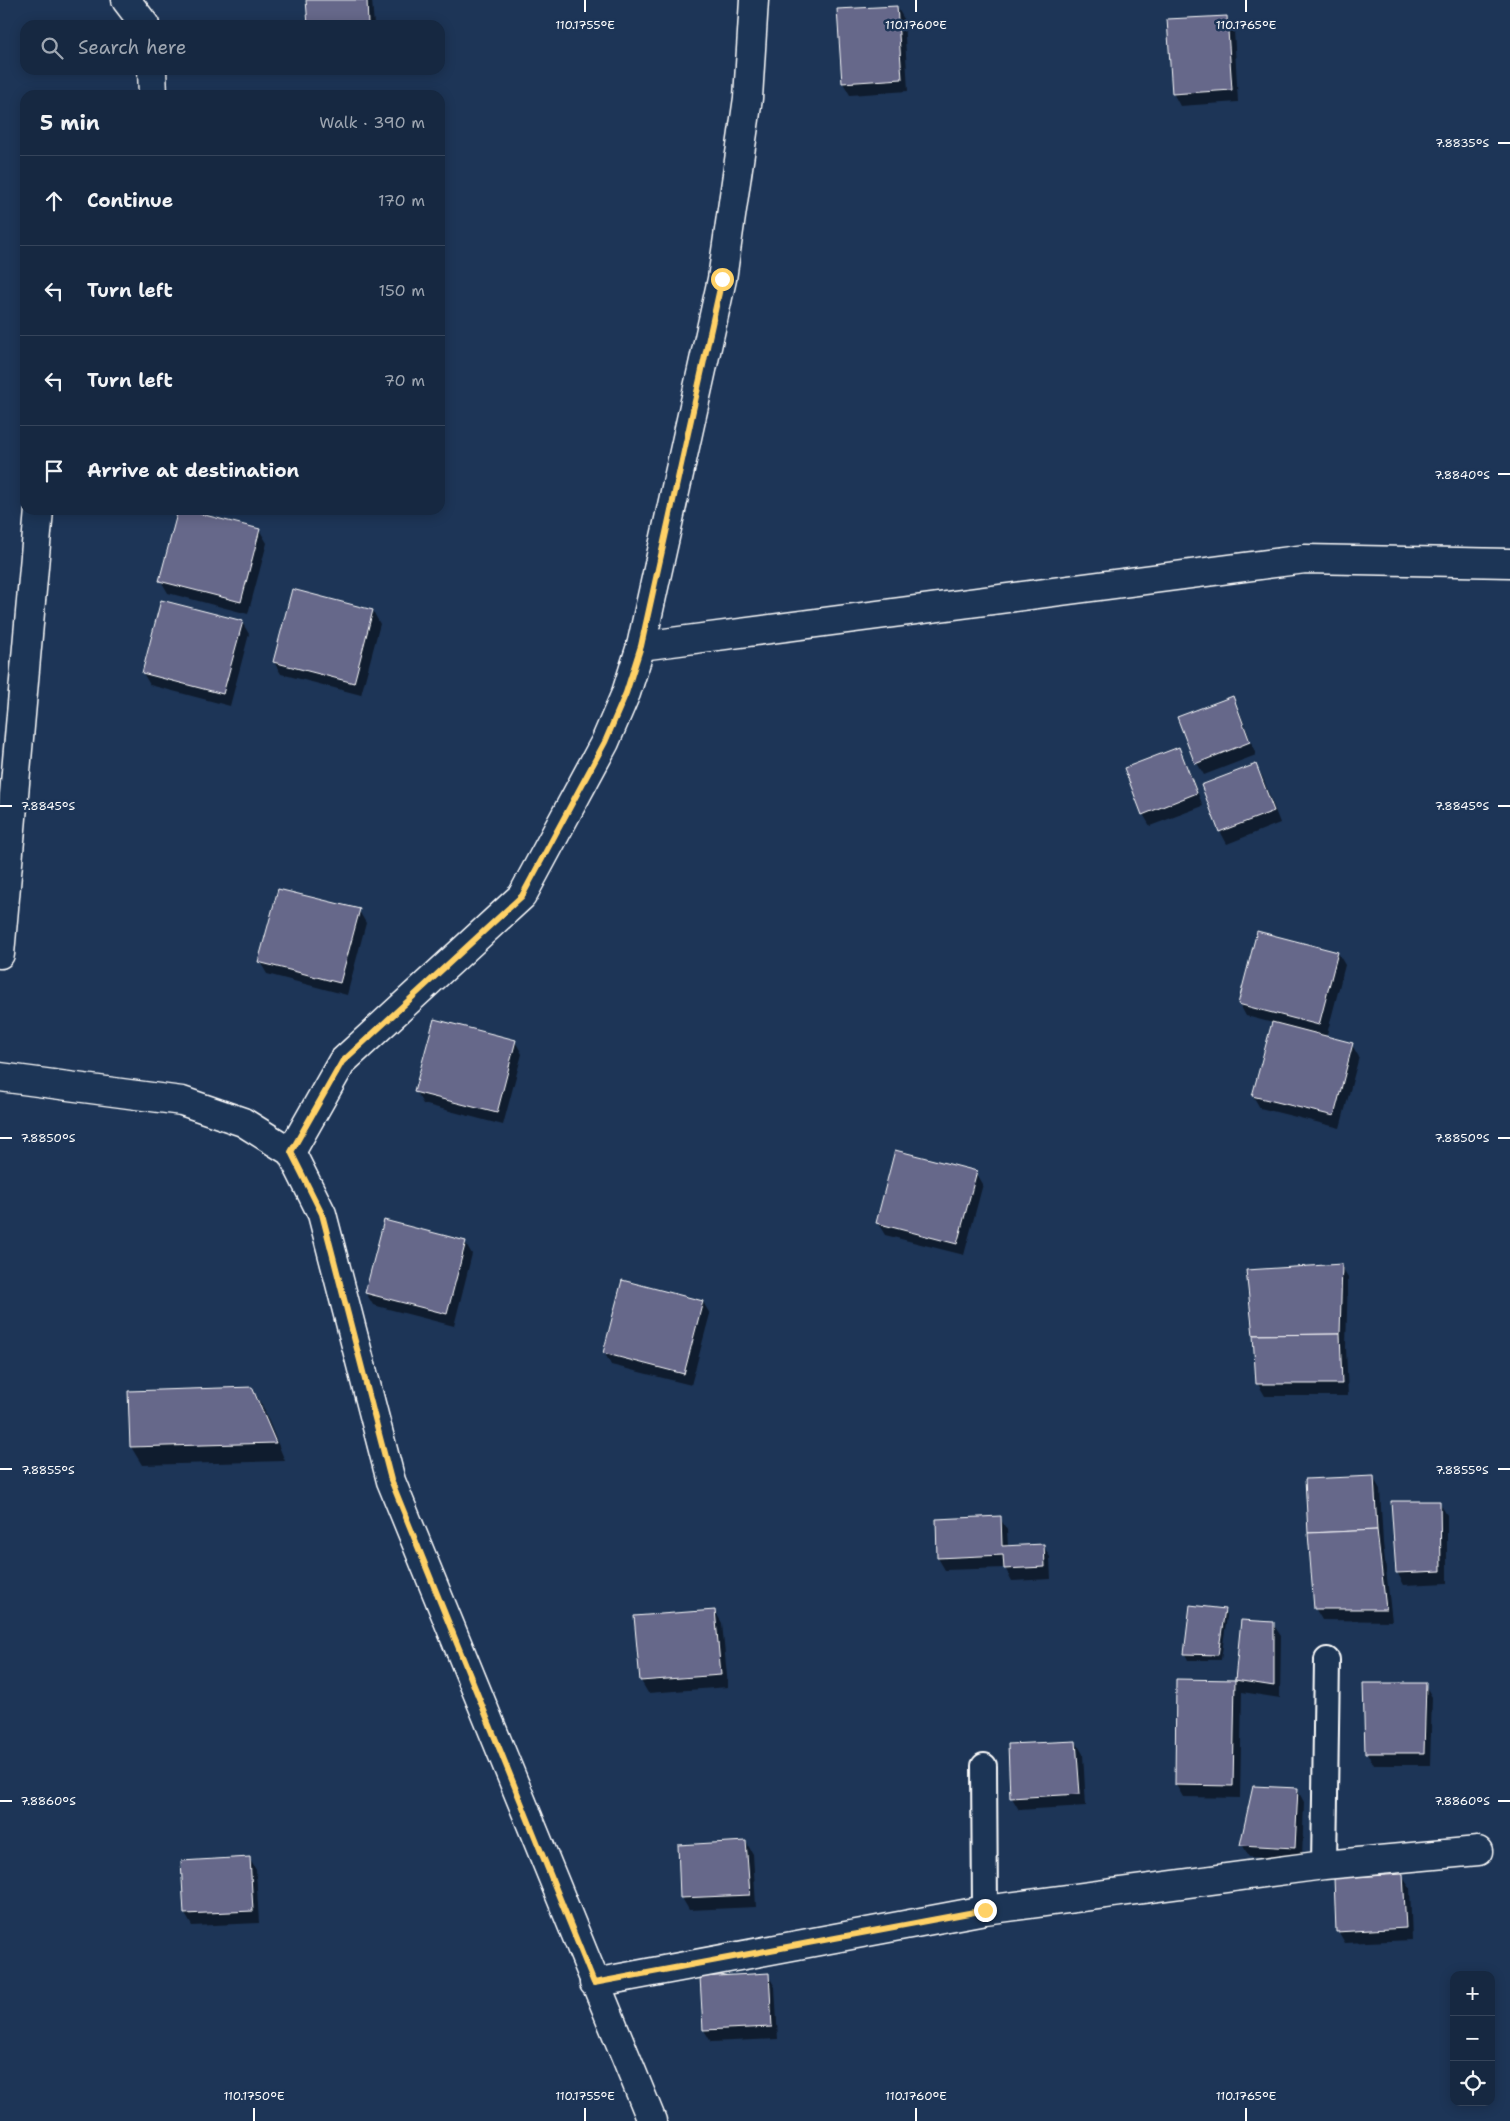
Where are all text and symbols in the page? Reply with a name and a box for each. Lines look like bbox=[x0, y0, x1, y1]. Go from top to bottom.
text: 110.1755°E bbox=[555, 17, 615, 33]
text: 110.1760°E bbox=[885, 17, 947, 33]
text: 110.1765°E bbox=[1216, 17, 1276, 33]
search box bbox=[20, 20, 445, 75]
icon: search bbox=[38, 34, 66, 62]
text: Search here bbox=[78, 35, 187, 60]
text: 5 min bbox=[40, 109, 100, 137]
text: Walk · 390 m bbox=[319, 112, 425, 133]
text: 7.8835°S bbox=[1435, 135, 1489, 151]
icon: ahead bbox=[40, 187, 68, 215]
text: Continue bbox=[87, 188, 173, 213]
text: 170 m bbox=[378, 190, 425, 211]
route start bbox=[711, 268, 734, 291]
icon: left bbox=[40, 277, 68, 305]
text: Turn left bbox=[87, 278, 173, 303]
text: 150 m bbox=[378, 280, 425, 301]
icon: left bbox=[40, 367, 68, 395]
text: Turn left bbox=[87, 368, 173, 393]
text: 70 m bbox=[384, 370, 425, 391]
icon: arrive bbox=[40, 457, 68, 485]
text: Arrive at destination bbox=[87, 458, 299, 483]
text: 7.8840°S bbox=[1434, 467, 1490, 483]
text: 7.8845°S bbox=[21, 798, 76, 814]
text: 7.8845°S bbox=[1435, 798, 1490, 814]
text: 7.8850°S bbox=[21, 1130, 76, 1146]
text: 7.8850°S bbox=[1435, 1130, 1490, 1146]
text: 7.8855°S bbox=[21, 1462, 75, 1478]
text: 7.8855°S bbox=[1435, 1462, 1489, 1478]
text: 7.8860°S bbox=[20, 1793, 76, 1809]
text: 7.8860°S bbox=[1434, 1793, 1490, 1809]
route end bbox=[974, 1899, 997, 1922]
map controls bbox=[1450, 1971, 1495, 2106]
button: + bbox=[1450, 1971, 1495, 2016]
button: − bbox=[1450, 2016, 1495, 2061]
button: locate bbox=[1450, 2061, 1495, 2106]
text: 110.1750°E bbox=[224, 2088, 284, 2104]
text: 110.1755°E bbox=[555, 2088, 615, 2104]
text: 110.1760°E bbox=[885, 2088, 947, 2104]
text: 110.1765°E bbox=[1216, 2088, 1276, 2104]

